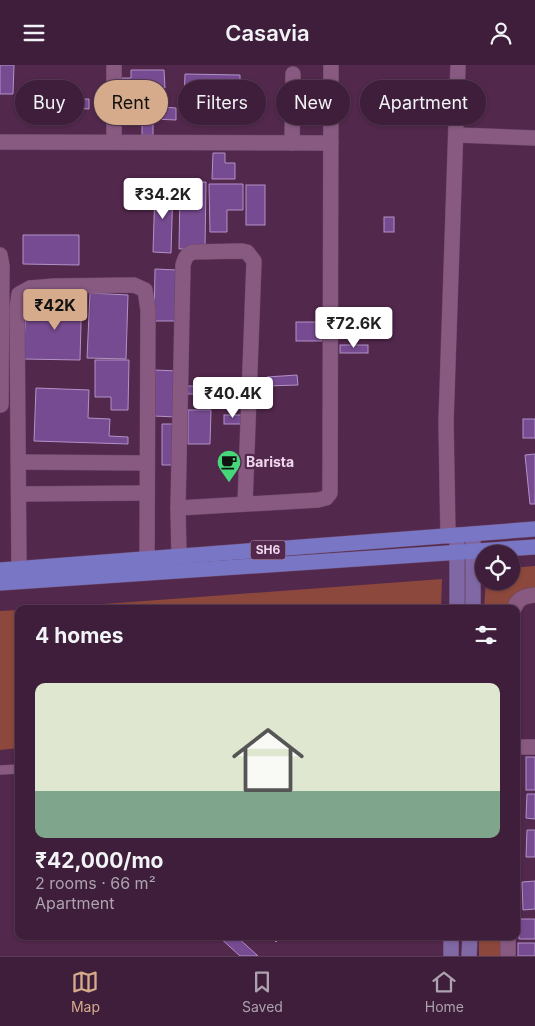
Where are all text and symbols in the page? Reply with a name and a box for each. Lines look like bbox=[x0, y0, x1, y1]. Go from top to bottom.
icon: menu bbox=[20, 19, 48, 47]
icon: person bbox=[487, 19, 515, 47]
text: Casavia bbox=[225, 20, 310, 46]
chip: Buy bbox=[15, 80, 84, 125]
chip: Rent bbox=[94, 80, 168, 125]
chip: Filters bbox=[178, 80, 266, 125]
chip: New bbox=[276, 80, 350, 125]
chip: Apartment bbox=[360, 80, 486, 125]
pin: ₹34.2K bbox=[122, 177, 204, 220]
text: ₹34.2K bbox=[135, 184, 191, 204]
pin: ₹42K bbox=[25, 289, 85, 331]
text: ₹42K bbox=[34, 295, 76, 315]
pin: ₹72.6K bbox=[313, 307, 395, 349]
text: ₹72.6K bbox=[326, 313, 382, 333]
pin: ₹40.4K bbox=[192, 377, 274, 419]
text: ₹40.4K bbox=[204, 383, 262, 403]
cafe icon: Barista bbox=[216, 449, 242, 483]
place label: Barista bbox=[246, 453, 294, 470]
road number: SH6 bbox=[250, 541, 286, 559]
map controls bbox=[475, 545, 520, 590]
button: locate bbox=[475, 545, 520, 590]
icon: filters bbox=[472, 621, 500, 649]
text: 4 homes bbox=[35, 623, 124, 648]
icon: home bbox=[223, 715, 313, 805]
text: ₹42,000/mo bbox=[35, 848, 164, 873]
text: 2 rooms · 66 m² bbox=[35, 873, 156, 893]
text: Apartment bbox=[35, 893, 115, 913]
tab: Map bbox=[71, 968, 100, 1015]
tab: Saved bbox=[242, 968, 283, 1015]
tab: Home bbox=[425, 968, 464, 1015]

